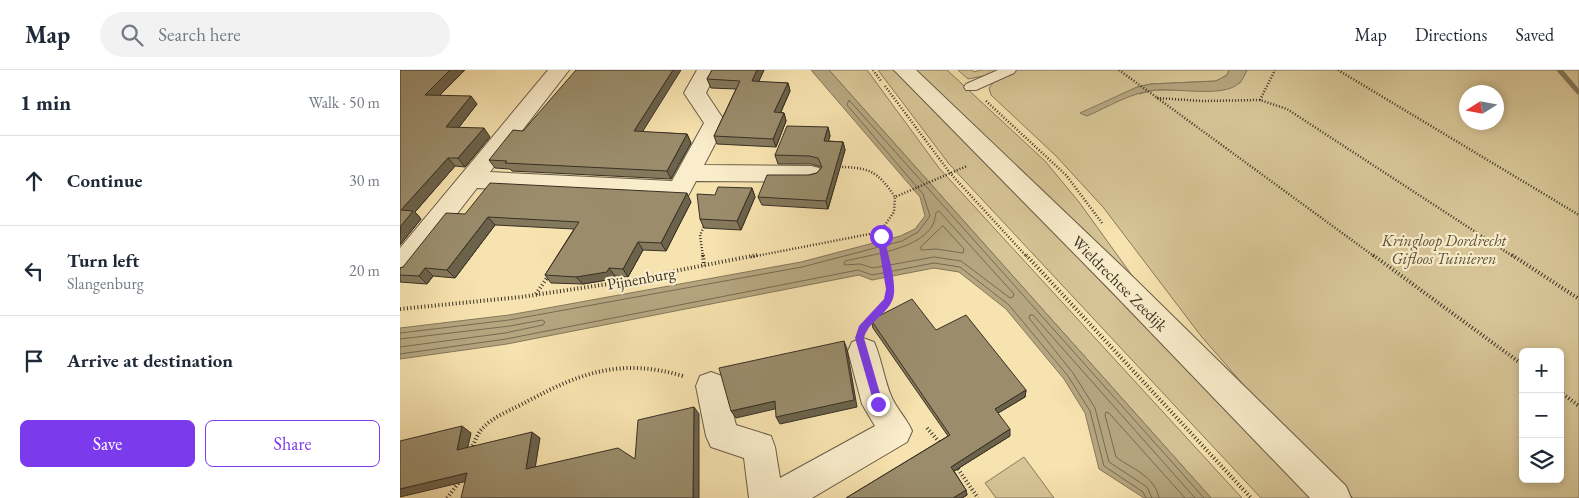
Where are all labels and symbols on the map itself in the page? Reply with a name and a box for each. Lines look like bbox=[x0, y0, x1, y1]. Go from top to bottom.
north arrow bbox=[1459, 85, 1504, 130]
route start bbox=[870, 225, 893, 248]
park label: Kringloop Dordrecht Gifloos Tuinieren bbox=[1381, 230, 1508, 269]
street label: Wieldrechtse Zeedijk bbox=[1067, 231, 1172, 336]
street label: Pijnenburg bbox=[606, 262, 678, 295]
route end bbox=[867, 393, 890, 416]

